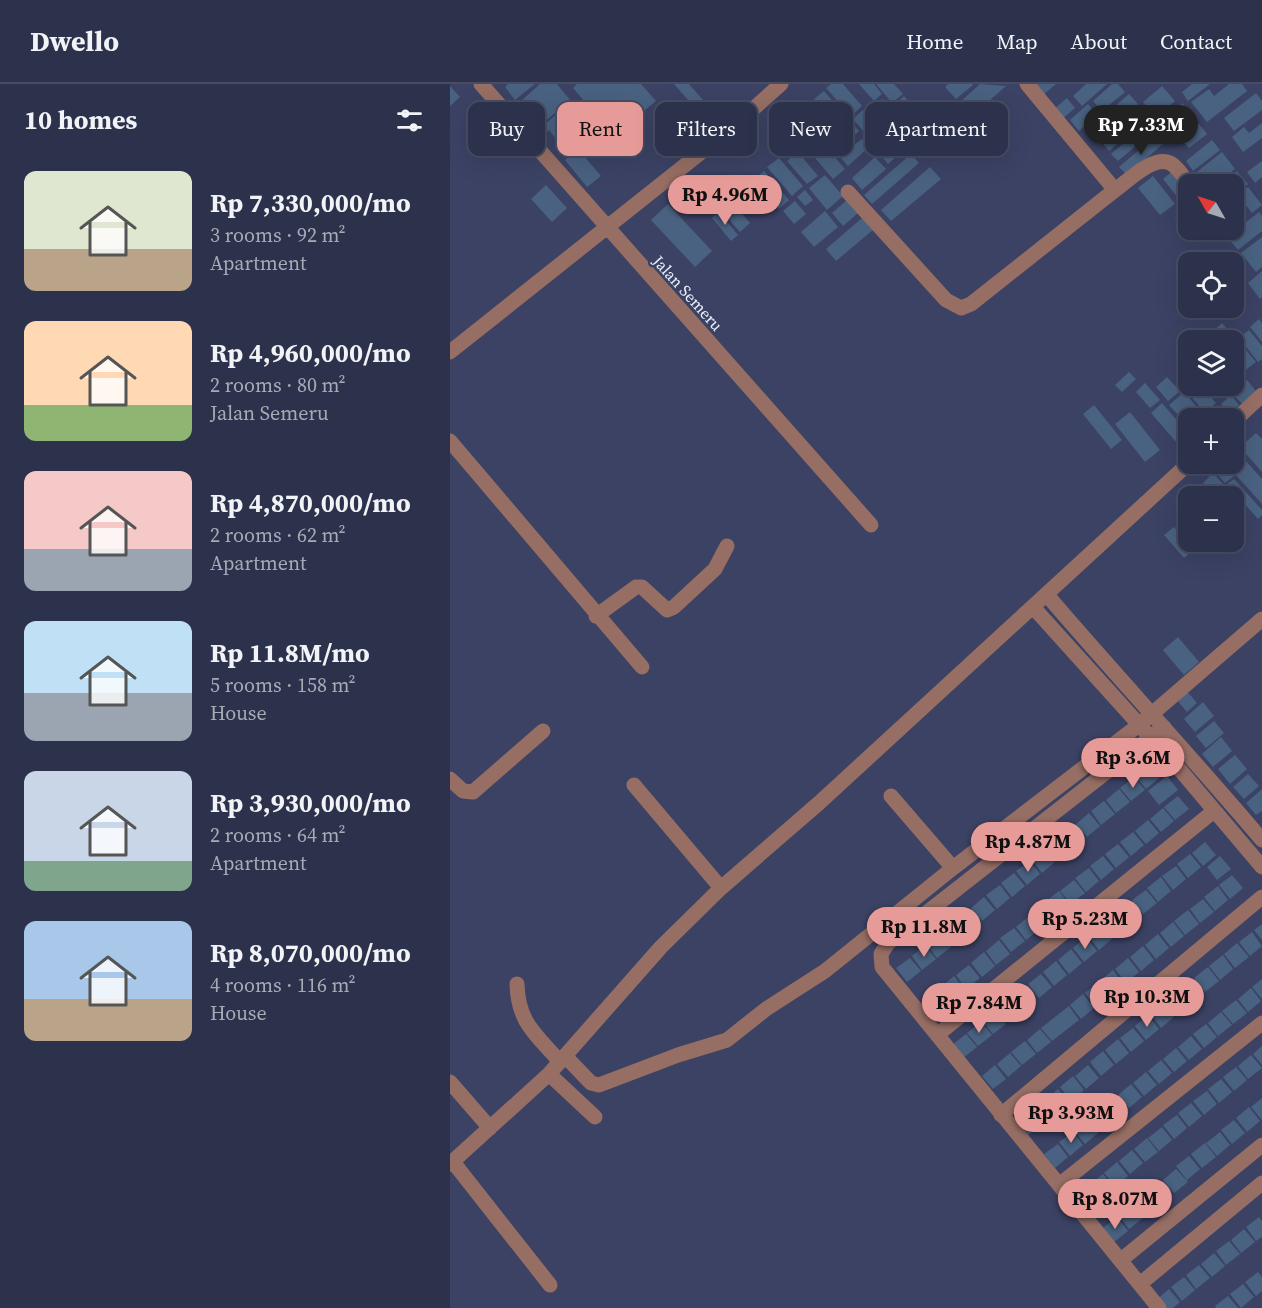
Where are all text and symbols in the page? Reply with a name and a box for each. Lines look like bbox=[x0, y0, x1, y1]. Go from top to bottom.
text: Dwello bbox=[30, 22, 119, 60]
text: Home bbox=[906, 27, 964, 56]
text: Map bbox=[997, 27, 1038, 56]
text: About bbox=[1071, 27, 1127, 56]
text: Contact bbox=[1160, 27, 1232, 56]
text: 10 homes bbox=[24, 102, 137, 138]
chip: Buy bbox=[468, 102, 545, 156]
chip: Rent bbox=[557, 102, 643, 156]
chip: Filters bbox=[655, 102, 757, 156]
chip: New bbox=[769, 102, 853, 156]
chip: Apartment bbox=[865, 102, 1008, 156]
icon: filters bbox=[393, 104, 426, 137]
pin: Rp 7.33M bbox=[1079, 105, 1203, 156]
text: Rp 7.33M bbox=[1098, 110, 1184, 138]
north arrow bbox=[1178, 174, 1244, 240]
map controls bbox=[1178, 174, 1244, 552]
pin: Rp 4.96M bbox=[663, 175, 787, 226]
text: Rp 4.96M bbox=[682, 180, 768, 208]
text: Rp 7,330,000/mo bbox=[210, 185, 411, 221]
icon: home bbox=[72, 195, 144, 267]
text: 3 rooms · 92 m² bbox=[210, 221, 346, 249]
text: Apartment bbox=[210, 249, 307, 277]
street label: Jalan Semeru bbox=[647, 250, 728, 336]
button: locate bbox=[1178, 252, 1244, 318]
button: layers bbox=[1178, 330, 1244, 396]
text: Rp 4,960,000/mo bbox=[210, 335, 411, 371]
icon: home bbox=[72, 345, 144, 417]
text: 2 rooms · 80 m² bbox=[210, 371, 346, 399]
text: Jalan Semeru bbox=[210, 399, 329, 427]
button: + bbox=[1178, 408, 1244, 474]
text: Rp 4,870,000/mo bbox=[210, 485, 411, 521]
button: − bbox=[1178, 486, 1244, 552]
icon: home bbox=[72, 495, 144, 567]
text: 2 rooms · 62 m² bbox=[210, 521, 346, 549]
text: Apartment bbox=[210, 549, 307, 577]
text: Rp 11.8M/mo bbox=[210, 635, 370, 671]
icon: home bbox=[72, 645, 144, 717]
text: 5 rooms · 158 m² bbox=[210, 671, 356, 699]
text: House bbox=[210, 699, 267, 727]
pin: Rp 3.6M bbox=[1078, 738, 1188, 789]
text: Rp 3.6M bbox=[1095, 743, 1171, 771]
text: Rp 3,930,000/mo bbox=[210, 785, 411, 821]
icon: home bbox=[72, 795, 144, 867]
text: 2 rooms · 64 m² bbox=[210, 821, 346, 849]
pin: Rp 4.87M bbox=[966, 822, 1090, 873]
text: Rp 4.87M bbox=[985, 827, 1071, 855]
text: Apartment bbox=[210, 849, 307, 877]
pin: Rp 5.23M bbox=[1023, 899, 1147, 950]
text: Rp 5.23M bbox=[1042, 904, 1128, 932]
pin: Rp 11.8M bbox=[862, 907, 986, 958]
text: Rp 11.8M bbox=[881, 912, 967, 940]
text: Rp 8,070,000/mo bbox=[210, 935, 411, 971]
icon: home bbox=[72, 945, 144, 1017]
text: 4 rooms · 116 m² bbox=[210, 971, 356, 999]
pin: Rp 10.3M bbox=[1085, 977, 1209, 1028]
text: Rp 10.3M bbox=[1104, 982, 1190, 1010]
pin: Rp 7.84M bbox=[917, 983, 1041, 1034]
text: Rp 7.84M bbox=[936, 988, 1022, 1016]
text: House bbox=[210, 999, 267, 1027]
pin: Rp 3.93M bbox=[1009, 1093, 1133, 1144]
text: Rp 3.93M bbox=[1028, 1098, 1114, 1126]
pin: Rp 8.07M bbox=[1053, 1179, 1177, 1230]
text: Rp 8.07M bbox=[1072, 1184, 1158, 1212]

